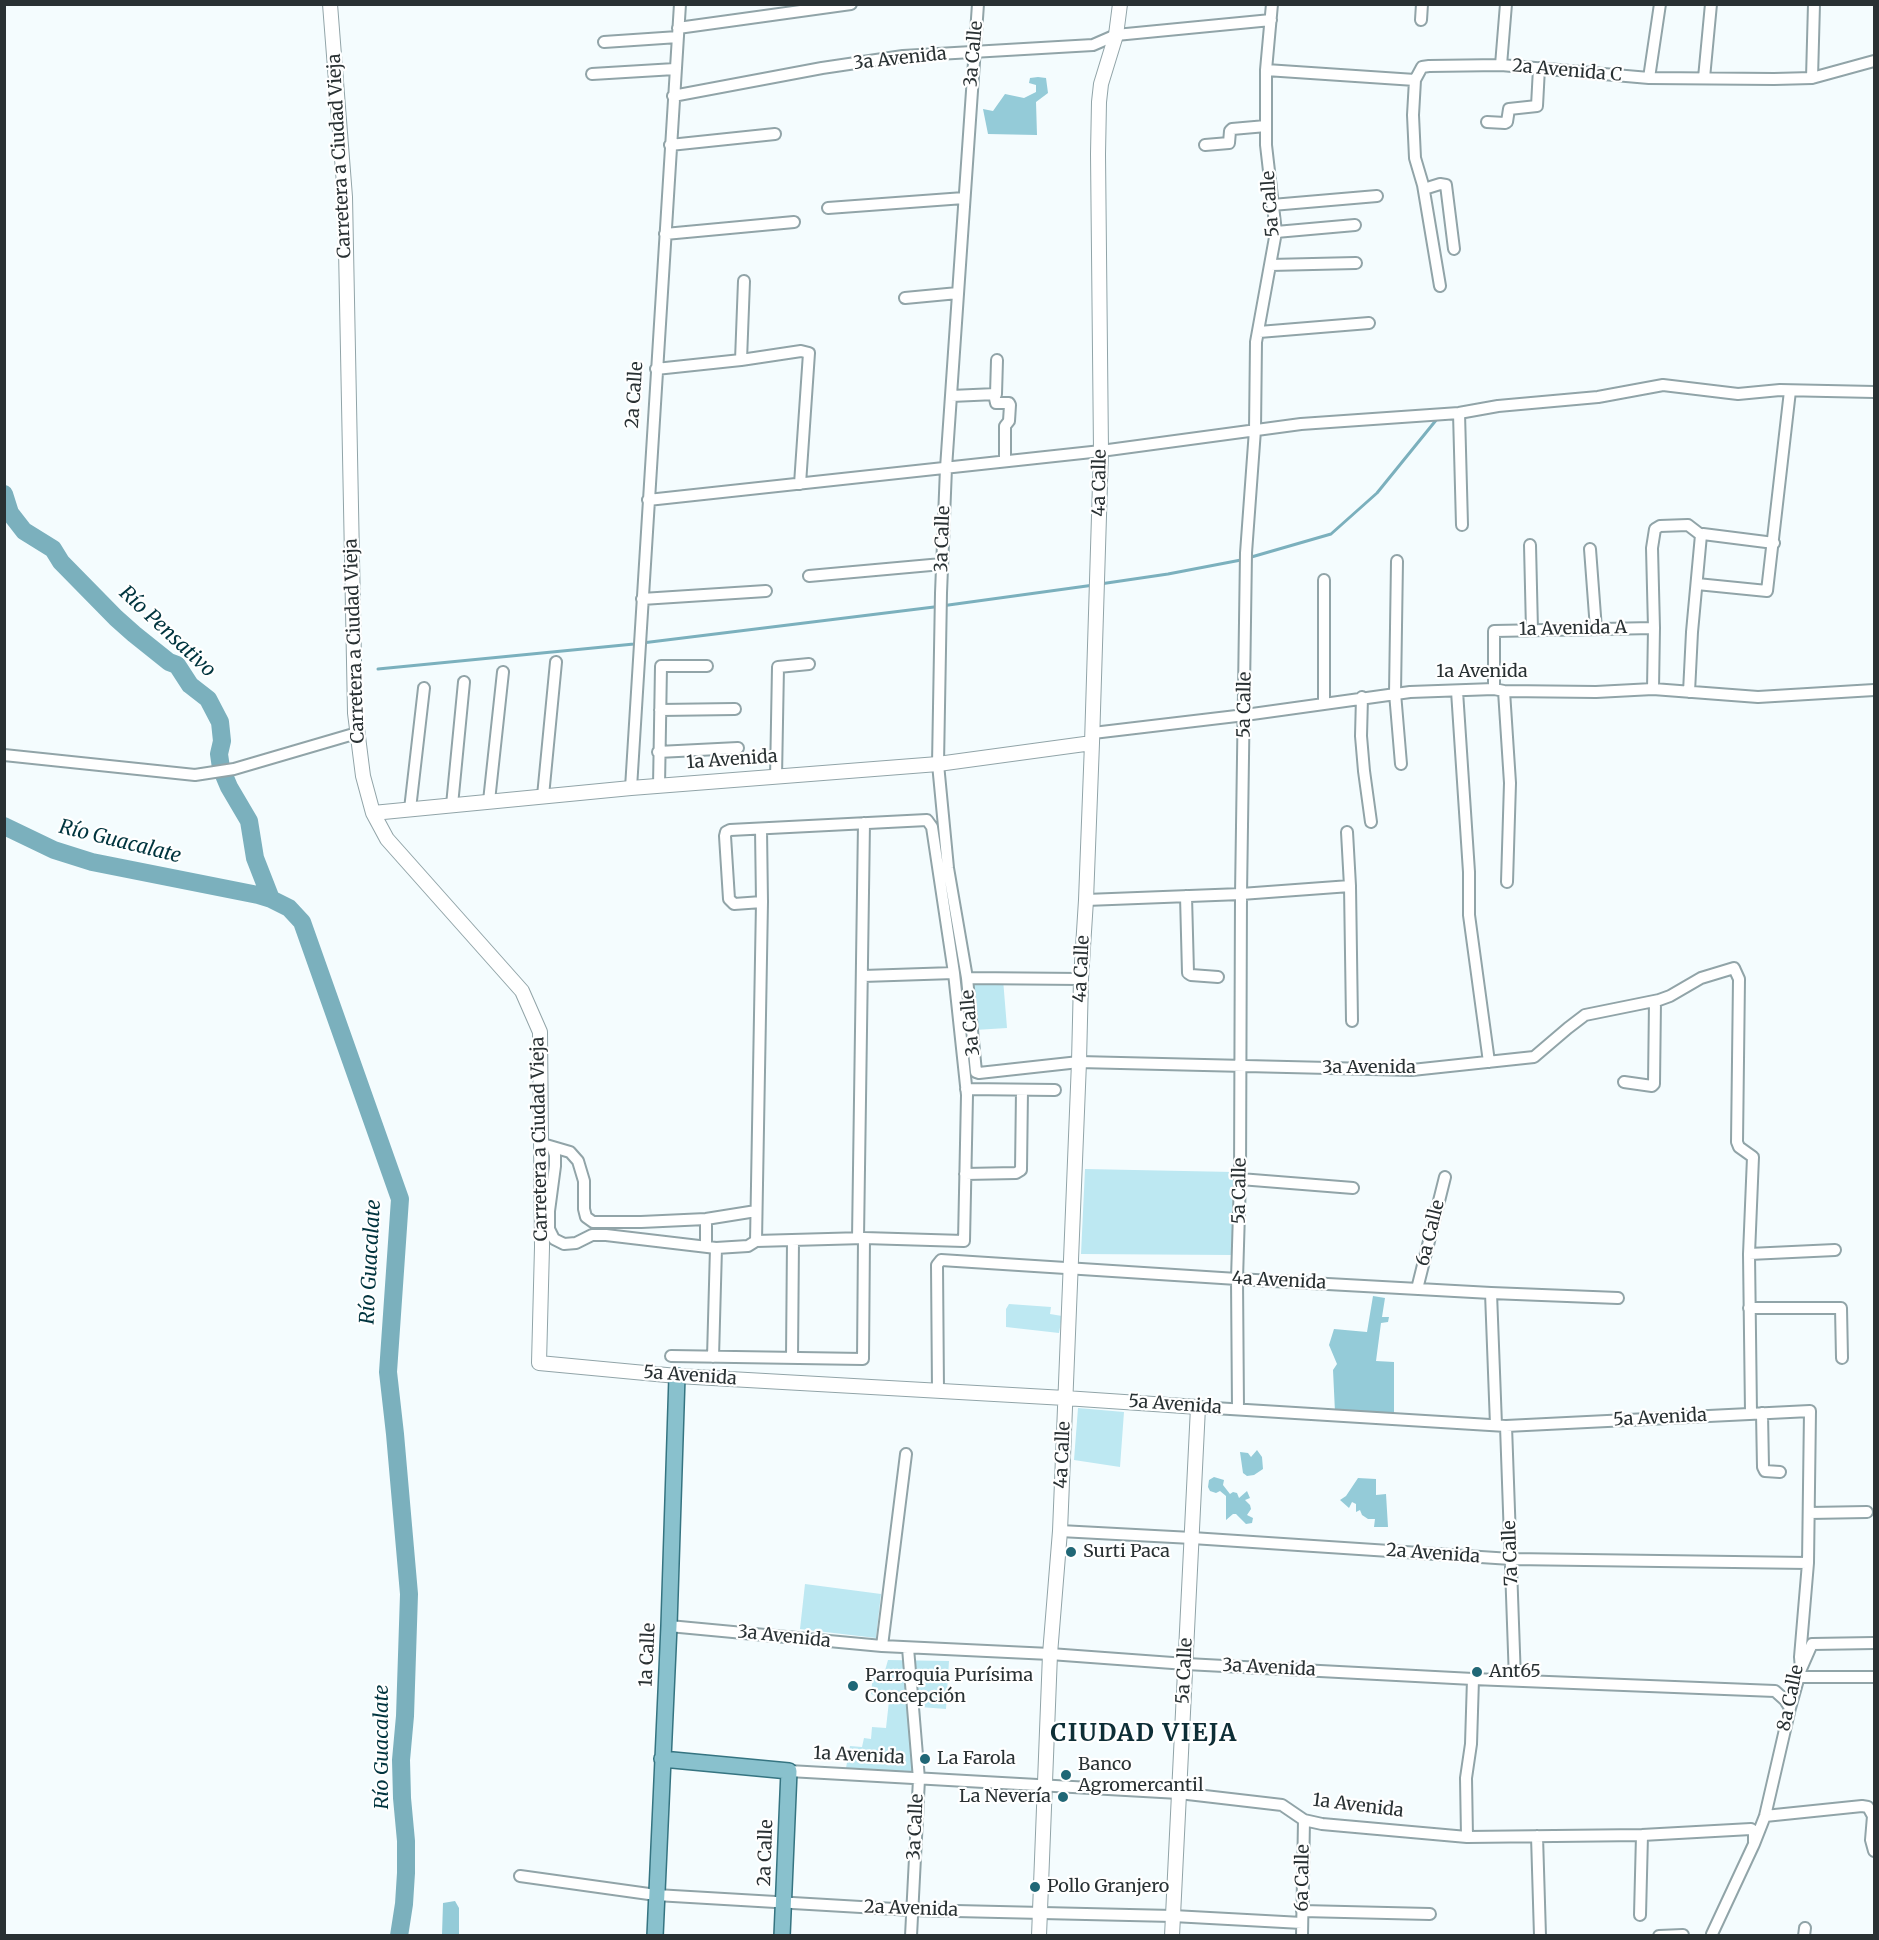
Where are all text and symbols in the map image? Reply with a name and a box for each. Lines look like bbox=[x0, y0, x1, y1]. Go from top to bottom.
street label: 3a Calle bbox=[960, 20, 988, 88]
street label: 3a Avenida bbox=[852, 43, 948, 75]
street label: Carretera a Ciudad Vieja bbox=[324, 53, 356, 259]
street label: 2a Avenida C bbox=[1511, 55, 1623, 87]
street label: 5a Calle bbox=[1258, 170, 1284, 238]
street label: 2a Calle bbox=[622, 361, 648, 429]
street label: 4a Calle bbox=[1089, 449, 1111, 517]
street label: 3a Calle bbox=[931, 505, 955, 573]
street label: Carretera a Ciudad Vieja bbox=[341, 538, 369, 744]
water label: Río Pensativo bbox=[114, 581, 220, 683]
street label: 1a Avenida A bbox=[1519, 617, 1627, 641]
street label: 1a Avenida bbox=[1436, 661, 1528, 683]
street label: 5a Calle bbox=[1234, 672, 1256, 738]
street label: 1a Avenida bbox=[686, 746, 778, 774]
water label: Río Guacalate bbox=[56, 815, 184, 869]
street label: 4a Calle bbox=[1069, 935, 1095, 1003]
street label: 3a Calle bbox=[957, 989, 985, 1057]
street label: Carretera a Ciudad Vieja bbox=[527, 1036, 553, 1242]
street label: 3a Avenida bbox=[1322, 1057, 1416, 1079]
street label: 5a Calle bbox=[1229, 1158, 1251, 1224]
street label: 6a Calle bbox=[1412, 1198, 1450, 1268]
water label: Río Guacalate bbox=[356, 1199, 386, 1325]
street label: 4a Avenida bbox=[1231, 1268, 1327, 1294]
street label: 5a Avenida bbox=[642, 1362, 738, 1390]
street label: 5a Avenida bbox=[1127, 1391, 1223, 1419]
street label: 5a Avenida bbox=[1613, 1405, 1707, 1431]
street label: 4a Calle bbox=[1050, 1421, 1076, 1489]
street label: 7a Calle bbox=[1499, 1520, 1523, 1586]
street label: 2a Avenida bbox=[1385, 1540, 1481, 1568]
place label: Surti Paca bbox=[1083, 1541, 1170, 1563]
marker: Surti Paca bbox=[1064, 1545, 1078, 1559]
street label: 3a Avenida bbox=[736, 1621, 832, 1653]
street label: 1a Calle bbox=[636, 1622, 660, 1688]
street label: 5a Calle bbox=[1172, 1637, 1198, 1705]
street label: 3a Avenida bbox=[1222, 1655, 1316, 1681]
place label: Ant65 bbox=[1489, 1661, 1541, 1683]
street label: 8a Calle bbox=[1773, 1663, 1809, 1733]
place label: Parroquia Purísima Concepción bbox=[865, 1665, 1033, 1708]
marker: Ant65 bbox=[1470, 1665, 1484, 1679]
marker: Parroquia Purísima Concepción bbox=[846, 1679, 860, 1693]
water label: Río Guacalate bbox=[370, 1685, 394, 1809]
district label: CIUDAD VIEJA bbox=[1050, 1720, 1238, 1748]
street label: 1a Avenida bbox=[813, 1743, 905, 1769]
place label: La Farola bbox=[937, 1748, 1016, 1770]
marker: La Farola bbox=[918, 1752, 932, 1766]
place label: Banco Agromercantil bbox=[1078, 1754, 1203, 1796]
marker: Banco Agromercantil bbox=[1059, 1768, 1073, 1782]
place label: La Nevería bbox=[959, 1786, 1051, 1808]
marker: La Nevería bbox=[1056, 1790, 1070, 1804]
street label: 1a Avenida bbox=[1311, 1790, 1405, 1822]
street label: 3a Calle bbox=[903, 1793, 929, 1861]
street label: 2a Calle bbox=[754, 1819, 778, 1887]
street label: 6a Calle bbox=[1292, 1844, 1314, 1912]
place label: Pollo Granjero bbox=[1047, 1876, 1169, 1898]
marker: Pollo Granjero bbox=[1028, 1880, 1042, 1894]
street label: 2a Avenida bbox=[864, 1897, 958, 1921]

